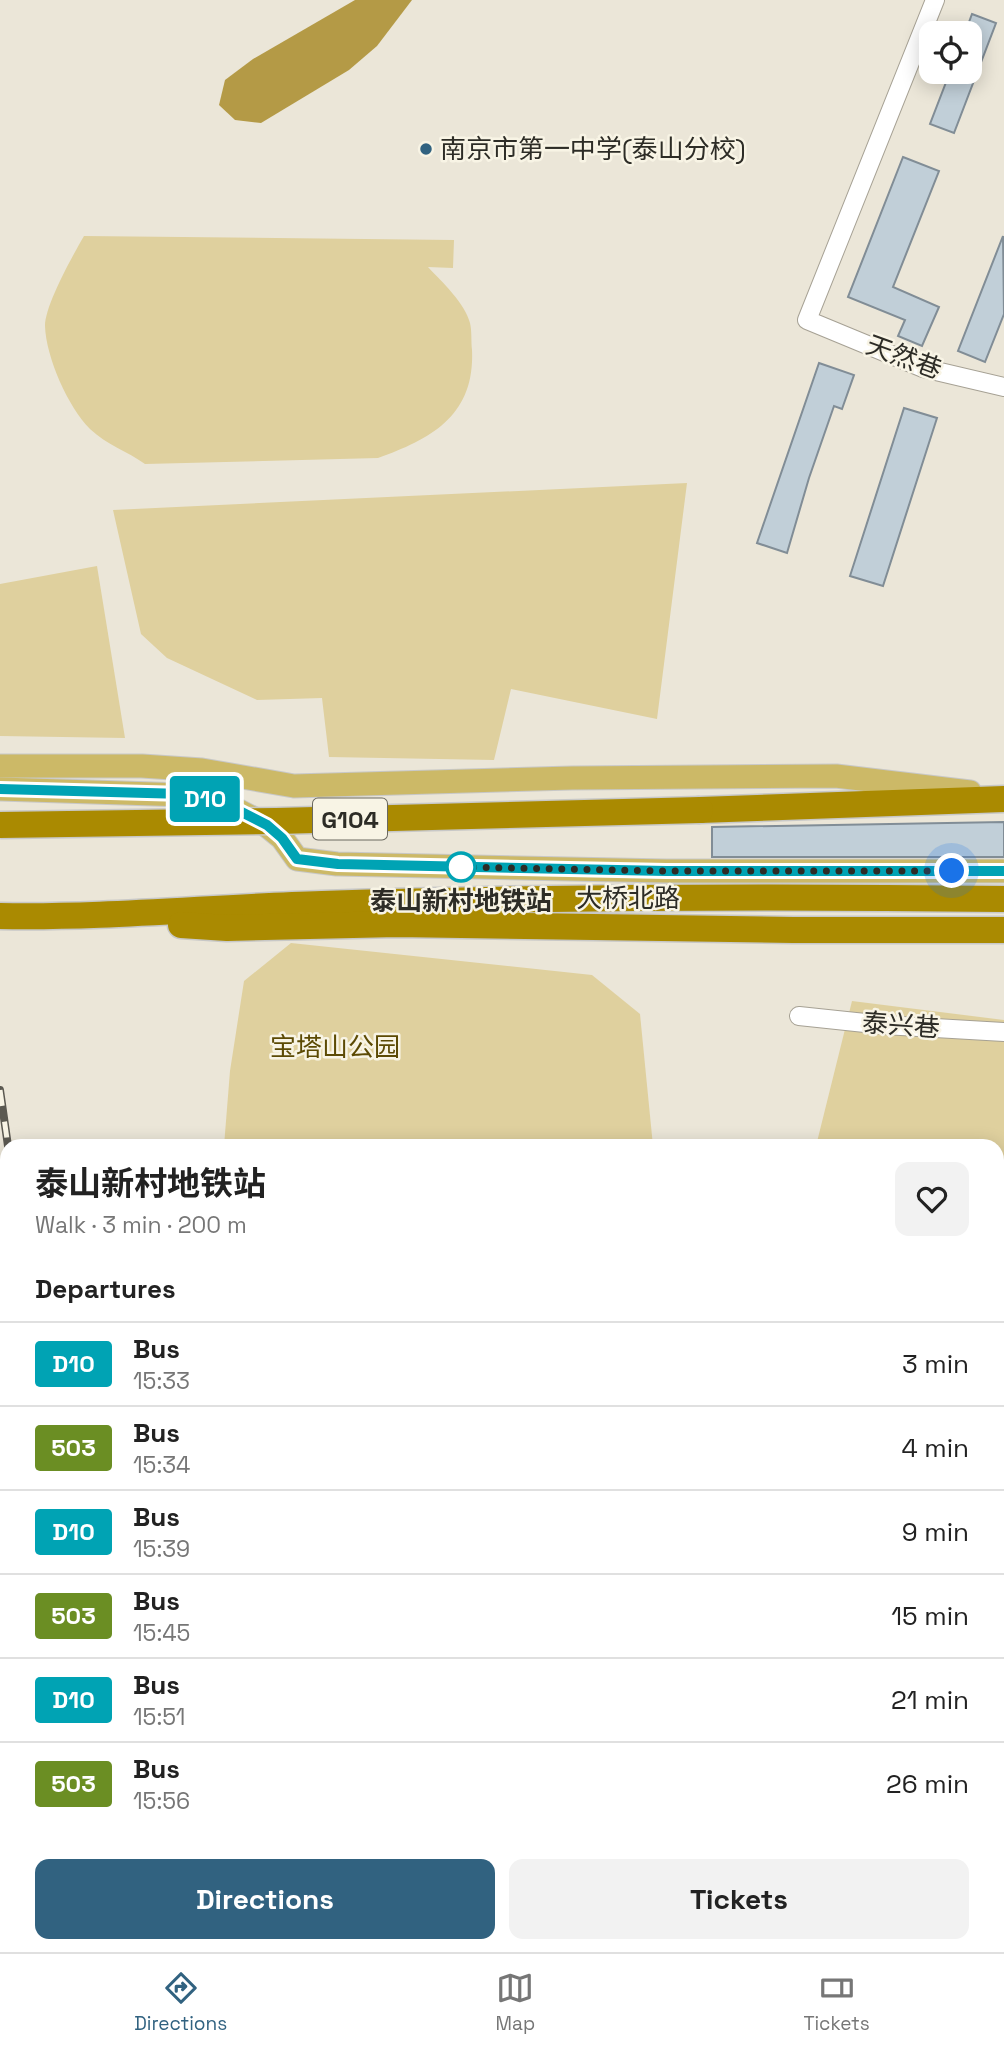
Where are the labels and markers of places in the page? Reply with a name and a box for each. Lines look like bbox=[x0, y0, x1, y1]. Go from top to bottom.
place label: 南京市第一中学(泰山分校) bbox=[440, 132, 746, 166]
marker: 南京市第一中学(泰山分校) bbox=[418, 141, 434, 157]
marker: 泰山新村地铁站 bbox=[446, 852, 476, 882]
place label: 泰山新村地铁站 bbox=[370, 884, 552, 918]

